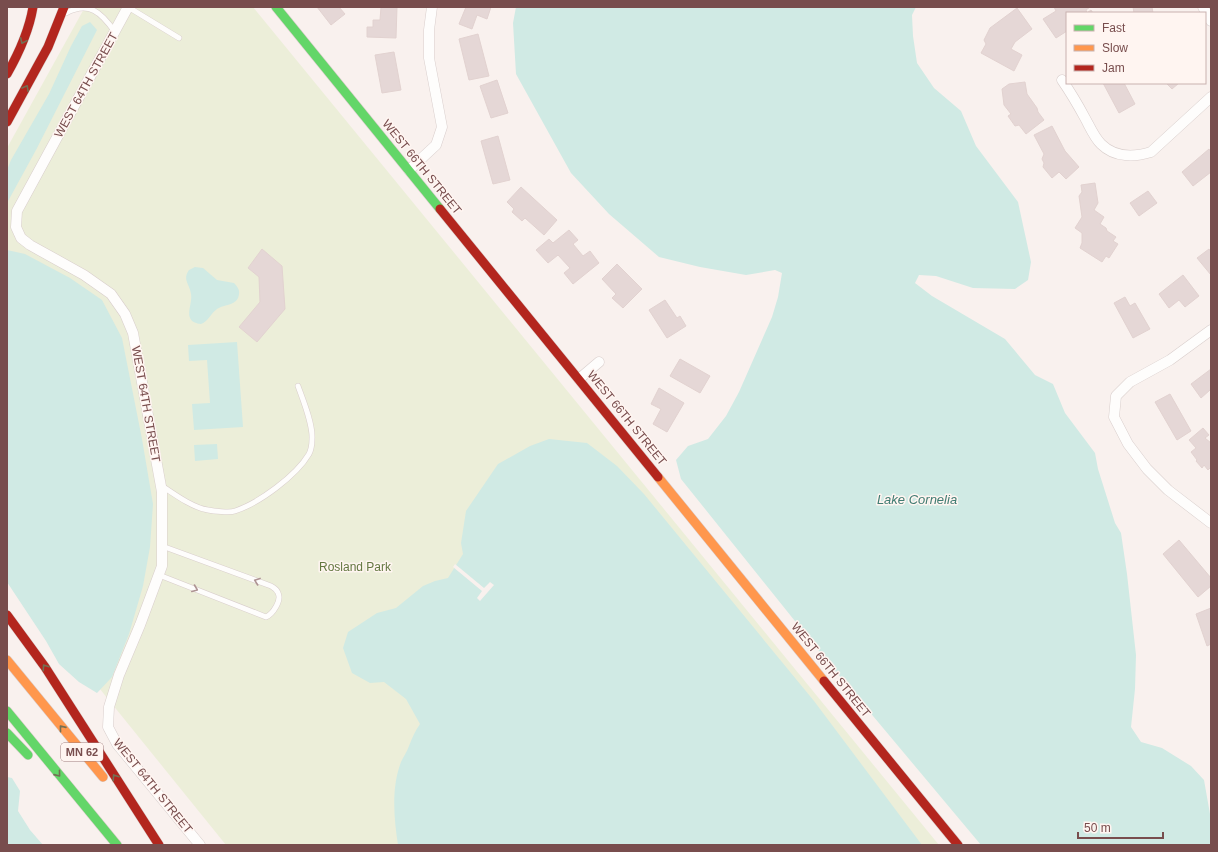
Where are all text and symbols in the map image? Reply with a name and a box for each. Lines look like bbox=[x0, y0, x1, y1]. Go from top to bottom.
legend bbox=[1066, 12, 1206, 84]
text: Fast bbox=[1102, 21, 1126, 35]
street label: WEST 64TH STREET bbox=[51, 30, 121, 140]
one-way arrow bbox=[20, 37, 28, 45]
text: Slow bbox=[1102, 41, 1128, 55]
text: Jam bbox=[1102, 61, 1125, 75]
one-way arrow bbox=[21, 85, 29, 93]
street label: WEST 66TH STREET bbox=[379, 117, 465, 218]
street label: WEST 64TH STREET bbox=[129, 345, 163, 464]
street label: WEST 66TH STREET bbox=[584, 368, 670, 469]
water label: Lake Cornelia bbox=[877, 492, 957, 507]
park label: Rosland Park bbox=[319, 560, 392, 574]
one-way arrow bbox=[254, 578, 261, 586]
one-way arrow bbox=[192, 585, 199, 593]
street label: WEST 66TH STREET bbox=[788, 620, 874, 721]
one-way arrow bbox=[42, 664, 50, 671]
one-way arrow bbox=[60, 725, 67, 732]
street label: WEST 64TH STREET bbox=[110, 736, 196, 837]
road number: MN 62 bbox=[61, 743, 103, 761]
one-way arrow bbox=[54, 769, 61, 776]
one-way arrow bbox=[112, 774, 120, 781]
scale bar bbox=[1078, 814, 1163, 840]
text: 50 m bbox=[1084, 821, 1111, 835]

